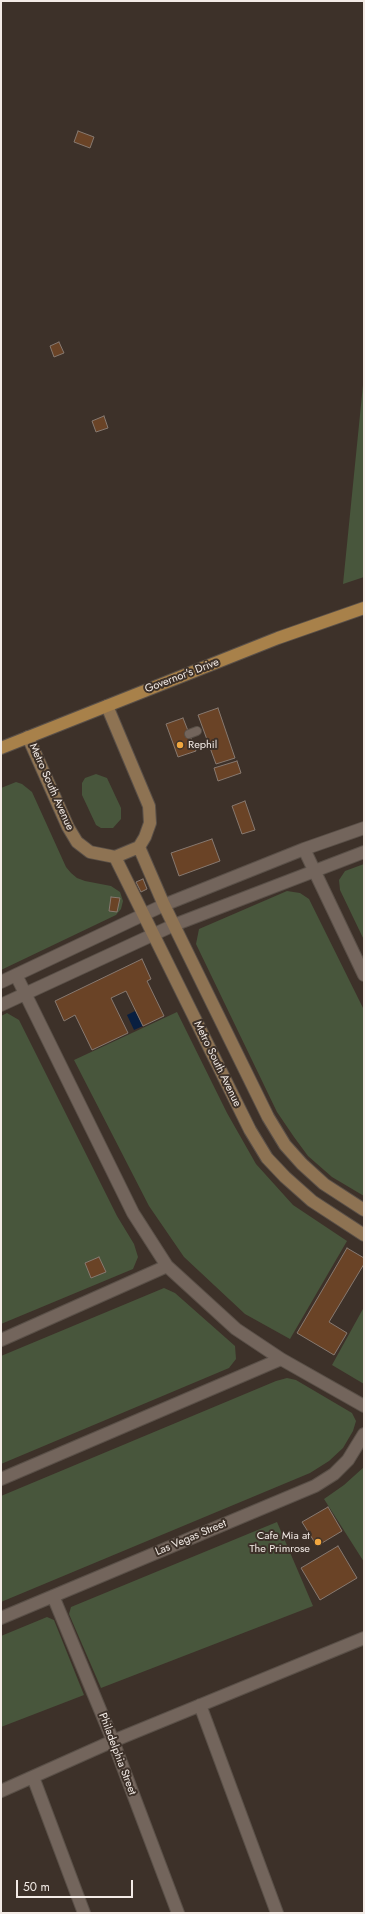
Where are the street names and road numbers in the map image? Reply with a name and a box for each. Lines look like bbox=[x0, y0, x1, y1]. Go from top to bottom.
street label: Governor's Drive bbox=[143, 656, 221, 696]
street label: Metro South Avenue bbox=[26, 741, 76, 833]
street label: Metro South Avenue bbox=[190, 1019, 244, 1109]
street label: Las Vegas Street bbox=[154, 1517, 228, 1559]
street label: Philadelphia Street bbox=[95, 1711, 139, 1797]

